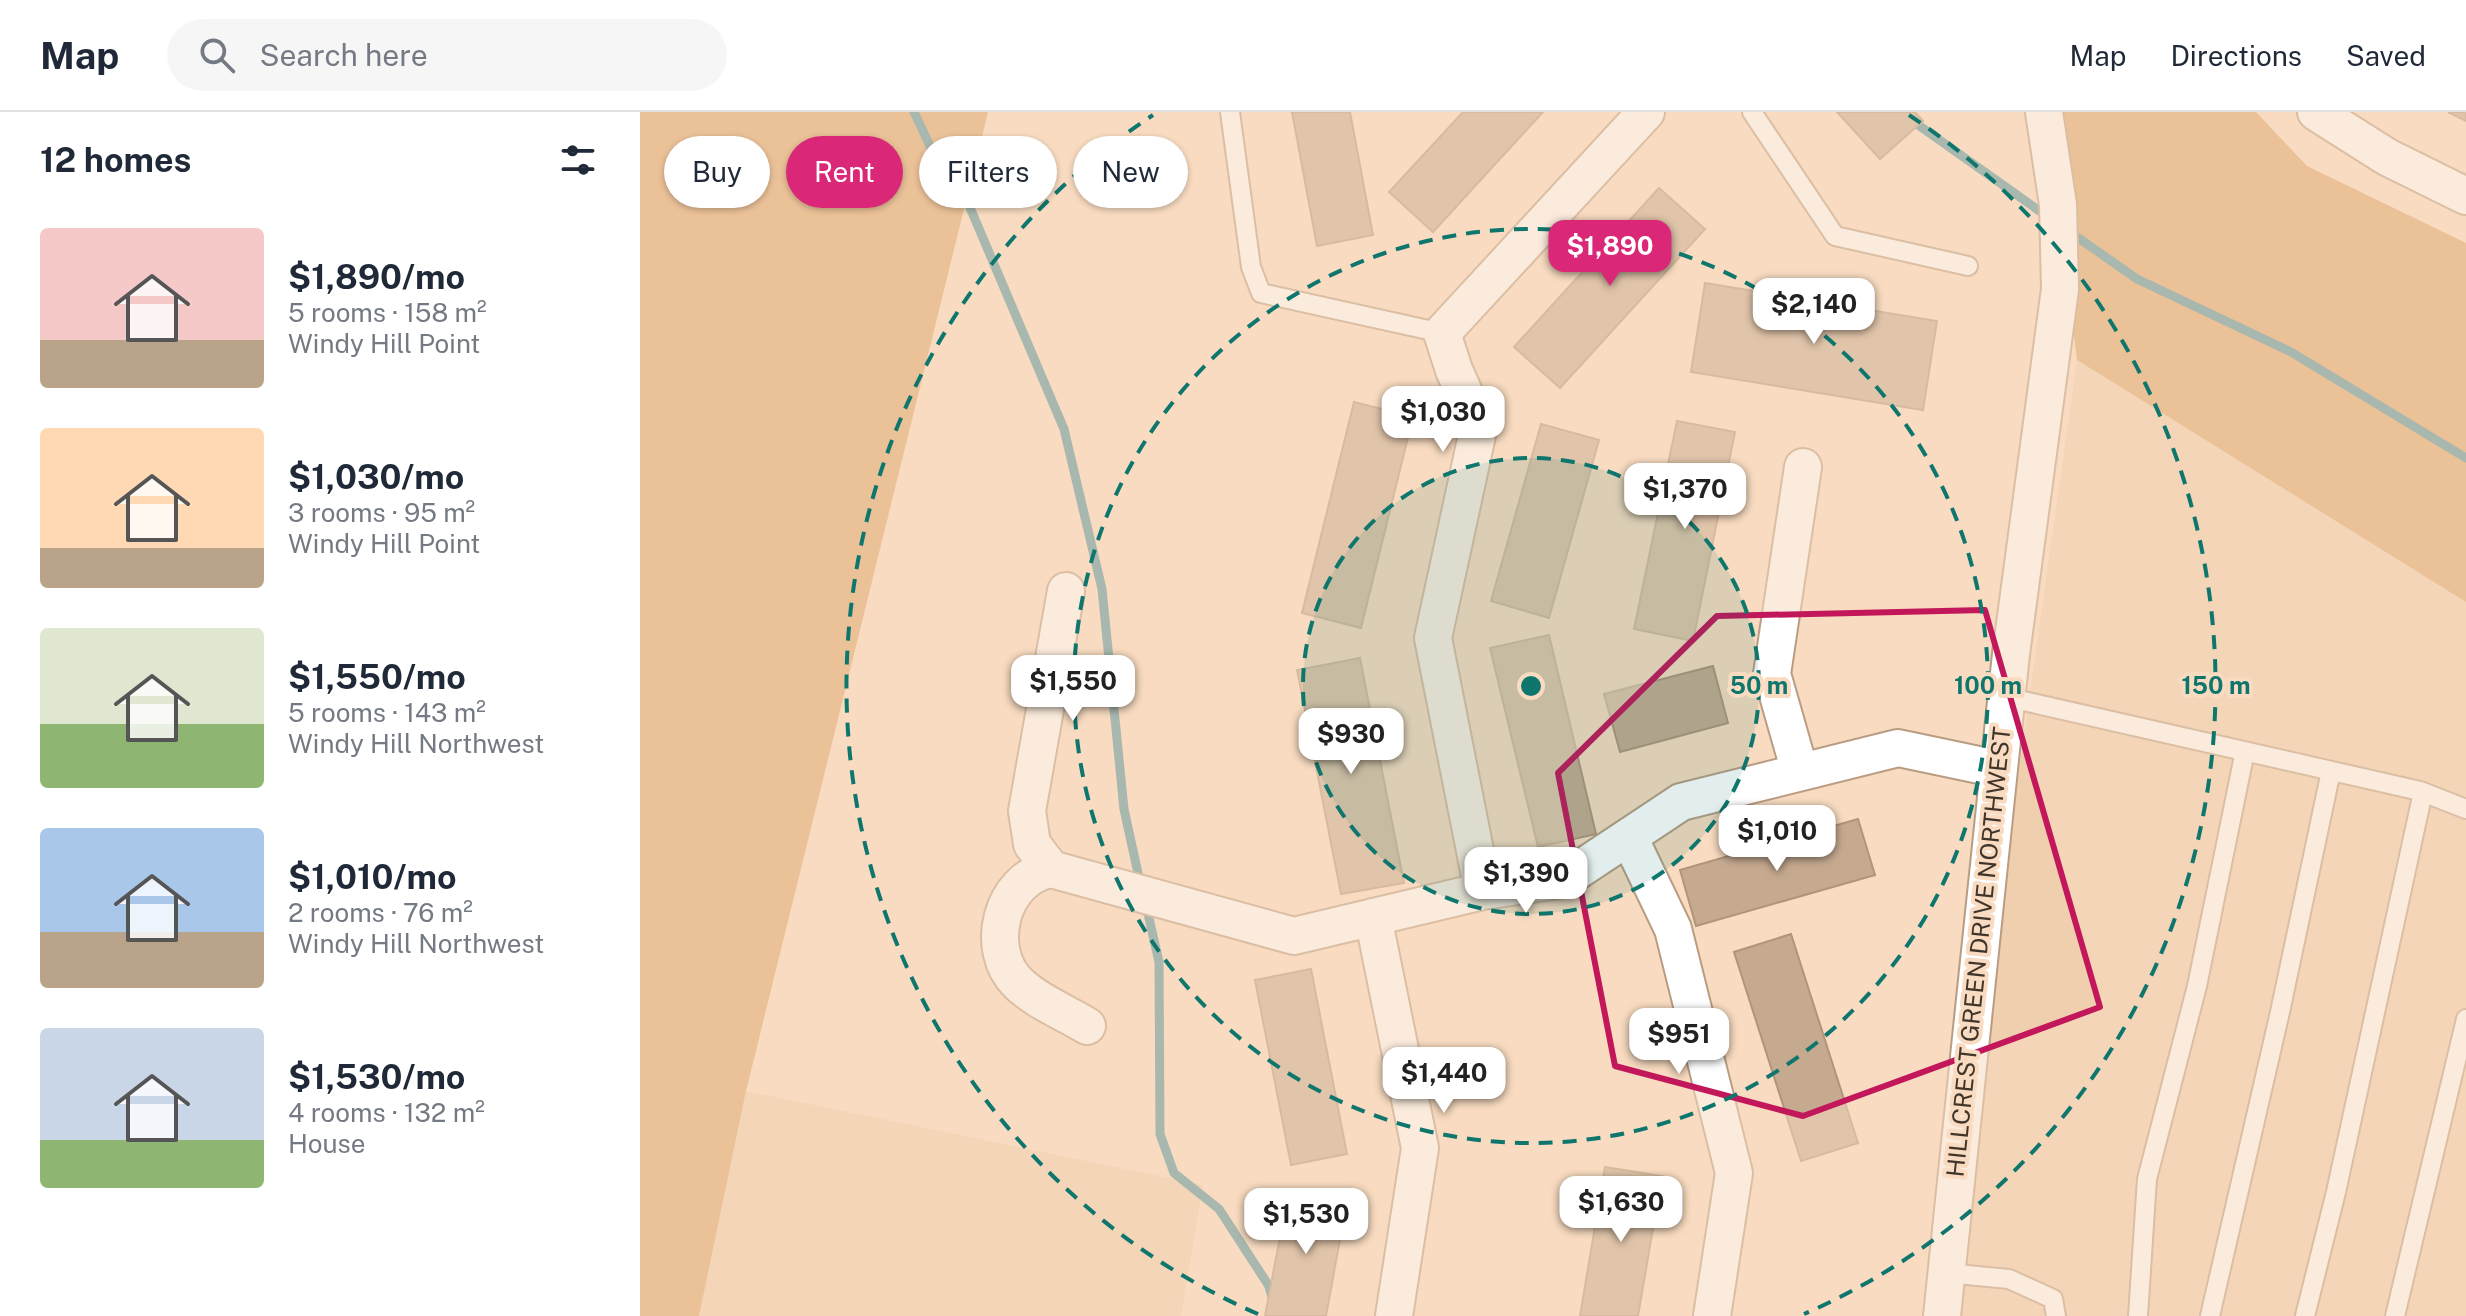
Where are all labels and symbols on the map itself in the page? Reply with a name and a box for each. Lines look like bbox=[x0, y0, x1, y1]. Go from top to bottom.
pin: $1,890 bbox=[1545, 220, 1675, 288]
pin: $2,140 bbox=[1749, 278, 1879, 346]
pin: $1,030 bbox=[1378, 386, 1508, 454]
pin: $1,370 bbox=[1620, 463, 1750, 531]
pin: $1,550 bbox=[1008, 655, 1138, 723]
text: 50 m bbox=[1730, 671, 1788, 699]
text: 100 m bbox=[1954, 671, 2022, 699]
text: 150 m bbox=[2182, 671, 2250, 699]
centre of rings bbox=[1517, 672, 1545, 700]
pin: $930 bbox=[1304, 708, 1398, 776]
street label: HILLCREST GREEN DRIVE NORTHWEST bbox=[1940, 725, 2016, 1178]
pin: $1,010 bbox=[1712, 805, 1842, 873]
pin: $1,390 bbox=[1461, 847, 1591, 915]
pin: $951 bbox=[1632, 1008, 1726, 1076]
pin: $1,440 bbox=[1379, 1047, 1509, 1115]
pin: $1,630 bbox=[1556, 1176, 1686, 1244]
pin: $1,530 bbox=[1241, 1188, 1371, 1256]

